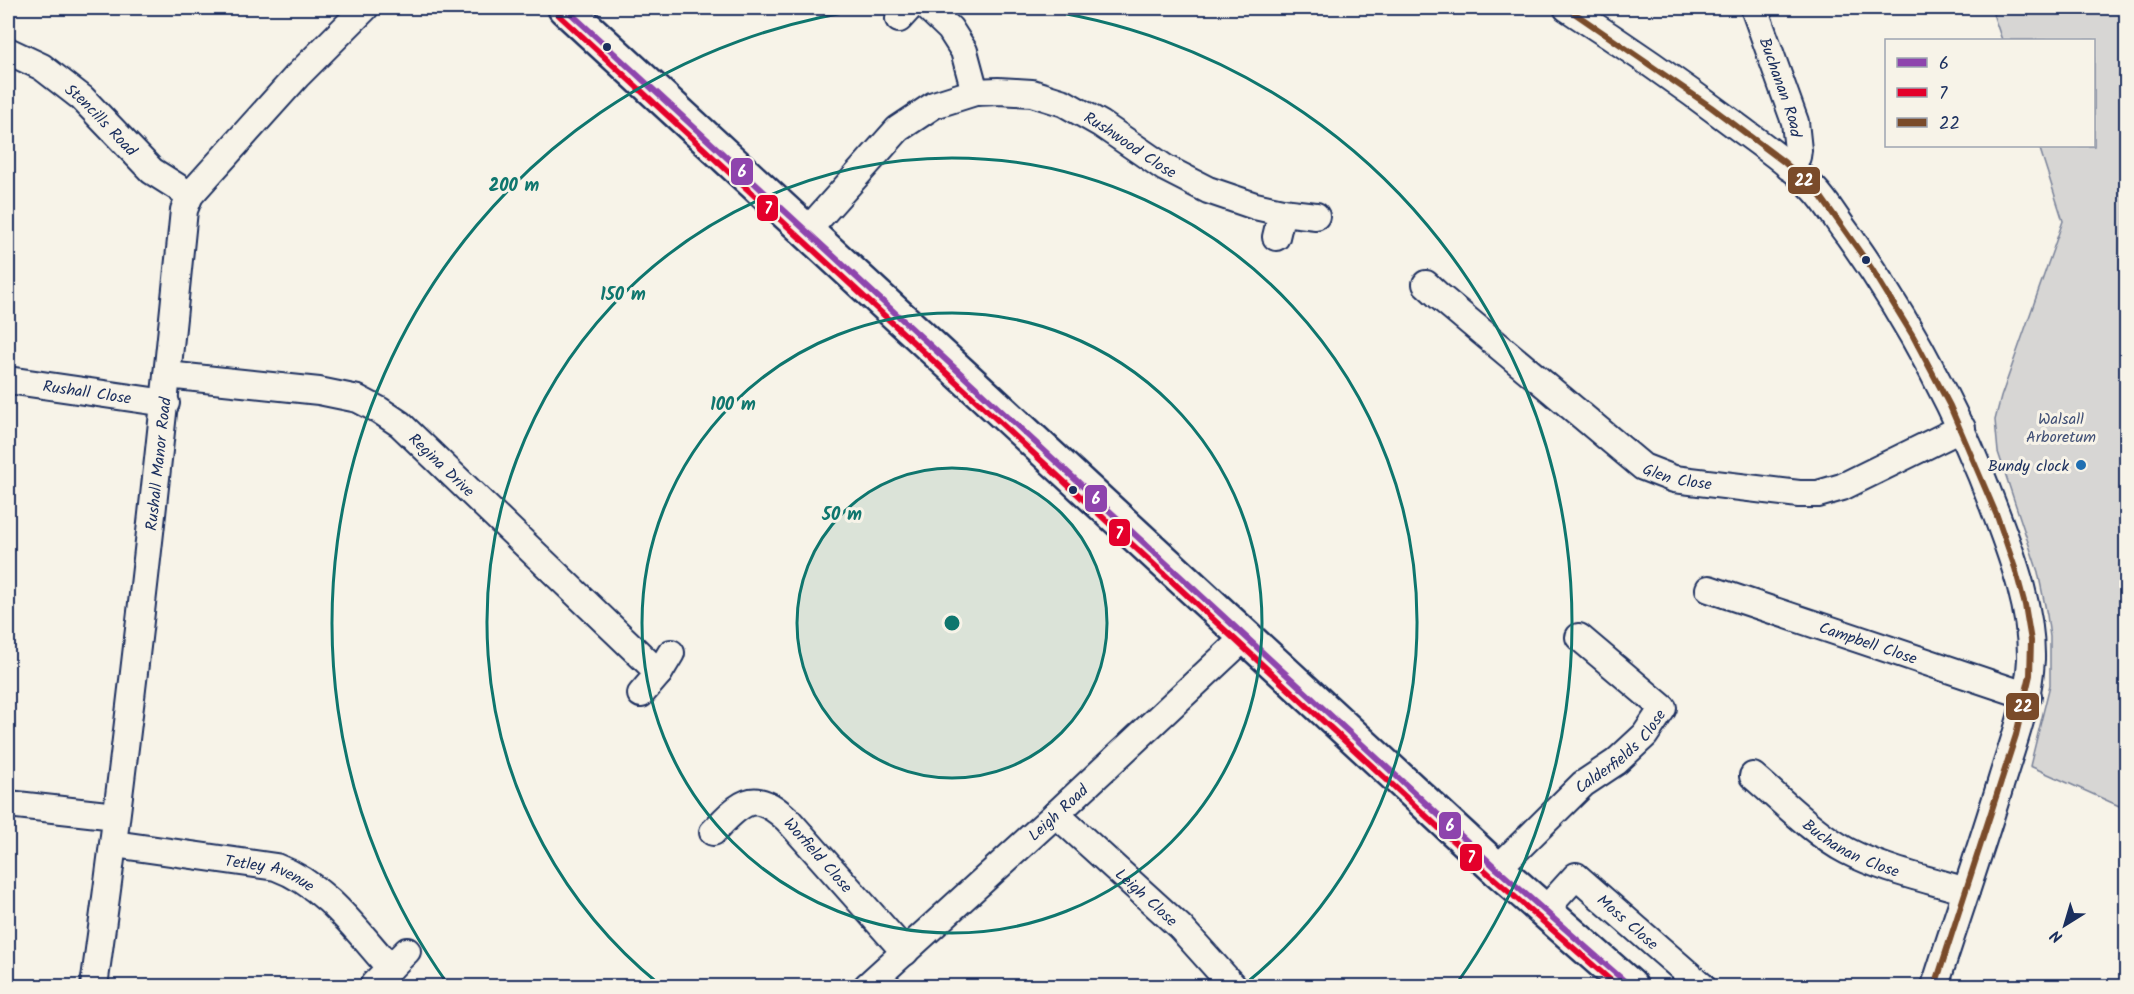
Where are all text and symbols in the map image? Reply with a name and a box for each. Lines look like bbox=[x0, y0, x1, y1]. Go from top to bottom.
street label: Buchanan Road bbox=[1752, 34, 1808, 139]
legend bbox=[1885, 39, 2095, 147]
unlabelled marker bbox=[601, 41, 613, 53]
text: 6 bbox=[1939, 50, 1949, 79]
street label: Stencills Road bbox=[59, 78, 143, 163]
text: 7 bbox=[1939, 80, 1948, 109]
street label: Rushwood Close bbox=[1079, 106, 1180, 186]
text: 22 bbox=[1939, 110, 1960, 139]
line badge: 6 bbox=[730, 157, 754, 186]
text: 6 bbox=[738, 160, 747, 185]
line badge: 22 bbox=[1787, 166, 1821, 195]
text: 22 bbox=[1795, 169, 1813, 194]
text: 200 m bbox=[489, 172, 540, 201]
line badge: 7 bbox=[756, 194, 779, 222]
text: 7 bbox=[764, 197, 772, 222]
unlabelled marker bbox=[1860, 254, 1872, 266]
text: 150 m bbox=[600, 281, 646, 310]
street label: Rushall Close bbox=[41, 374, 133, 412]
text: 100 m bbox=[710, 391, 756, 420]
street label: Rushall Manor Road bbox=[139, 395, 179, 532]
park label: Walsall Arboretum bbox=[2026, 407, 2096, 450]
street label: Regina Drive bbox=[402, 427, 480, 504]
place label: Bundy clock bbox=[1988, 454, 2069, 479]
street label: Glen Close bbox=[1639, 457, 1713, 497]
marker: Bundy clock bbox=[2074, 458, 2088, 472]
unlabelled marker bbox=[1067, 484, 1079, 496]
line badge: 6 bbox=[1084, 484, 1108, 513]
text: 6 bbox=[1092, 487, 1101, 512]
text: 50 m bbox=[821, 501, 862, 530]
line badge: 7 bbox=[1108, 518, 1131, 547]
text: 7 bbox=[1115, 522, 1123, 547]
centre of rings bbox=[942, 613, 962, 633]
street label: Campbell Close bbox=[1815, 616, 1920, 672]
line badge: 22 bbox=[2005, 692, 2040, 721]
text: 22 bbox=[2014, 695, 2032, 720]
street label: Calderfields Close bbox=[1569, 704, 1673, 800]
street label: Leigh Road bbox=[1023, 778, 1095, 848]
line badge: 6 bbox=[1438, 811, 1462, 840]
street label: Worfield Close bbox=[777, 812, 858, 899]
street label: Buchanan Close bbox=[1796, 813, 1902, 885]
text: 6 bbox=[1446, 814, 1455, 839]
line badge: 7 bbox=[1459, 843, 1483, 872]
text: 7 bbox=[1467, 846, 1475, 871]
street label: Tetley Avenue bbox=[223, 849, 319, 899]
street label: Leigh Close bbox=[1109, 863, 1183, 933]
street label: Moss Close bbox=[1591, 889, 1664, 957]
north arrow bbox=[2035, 895, 2095, 955]
text: N bbox=[2045, 923, 2068, 949]

